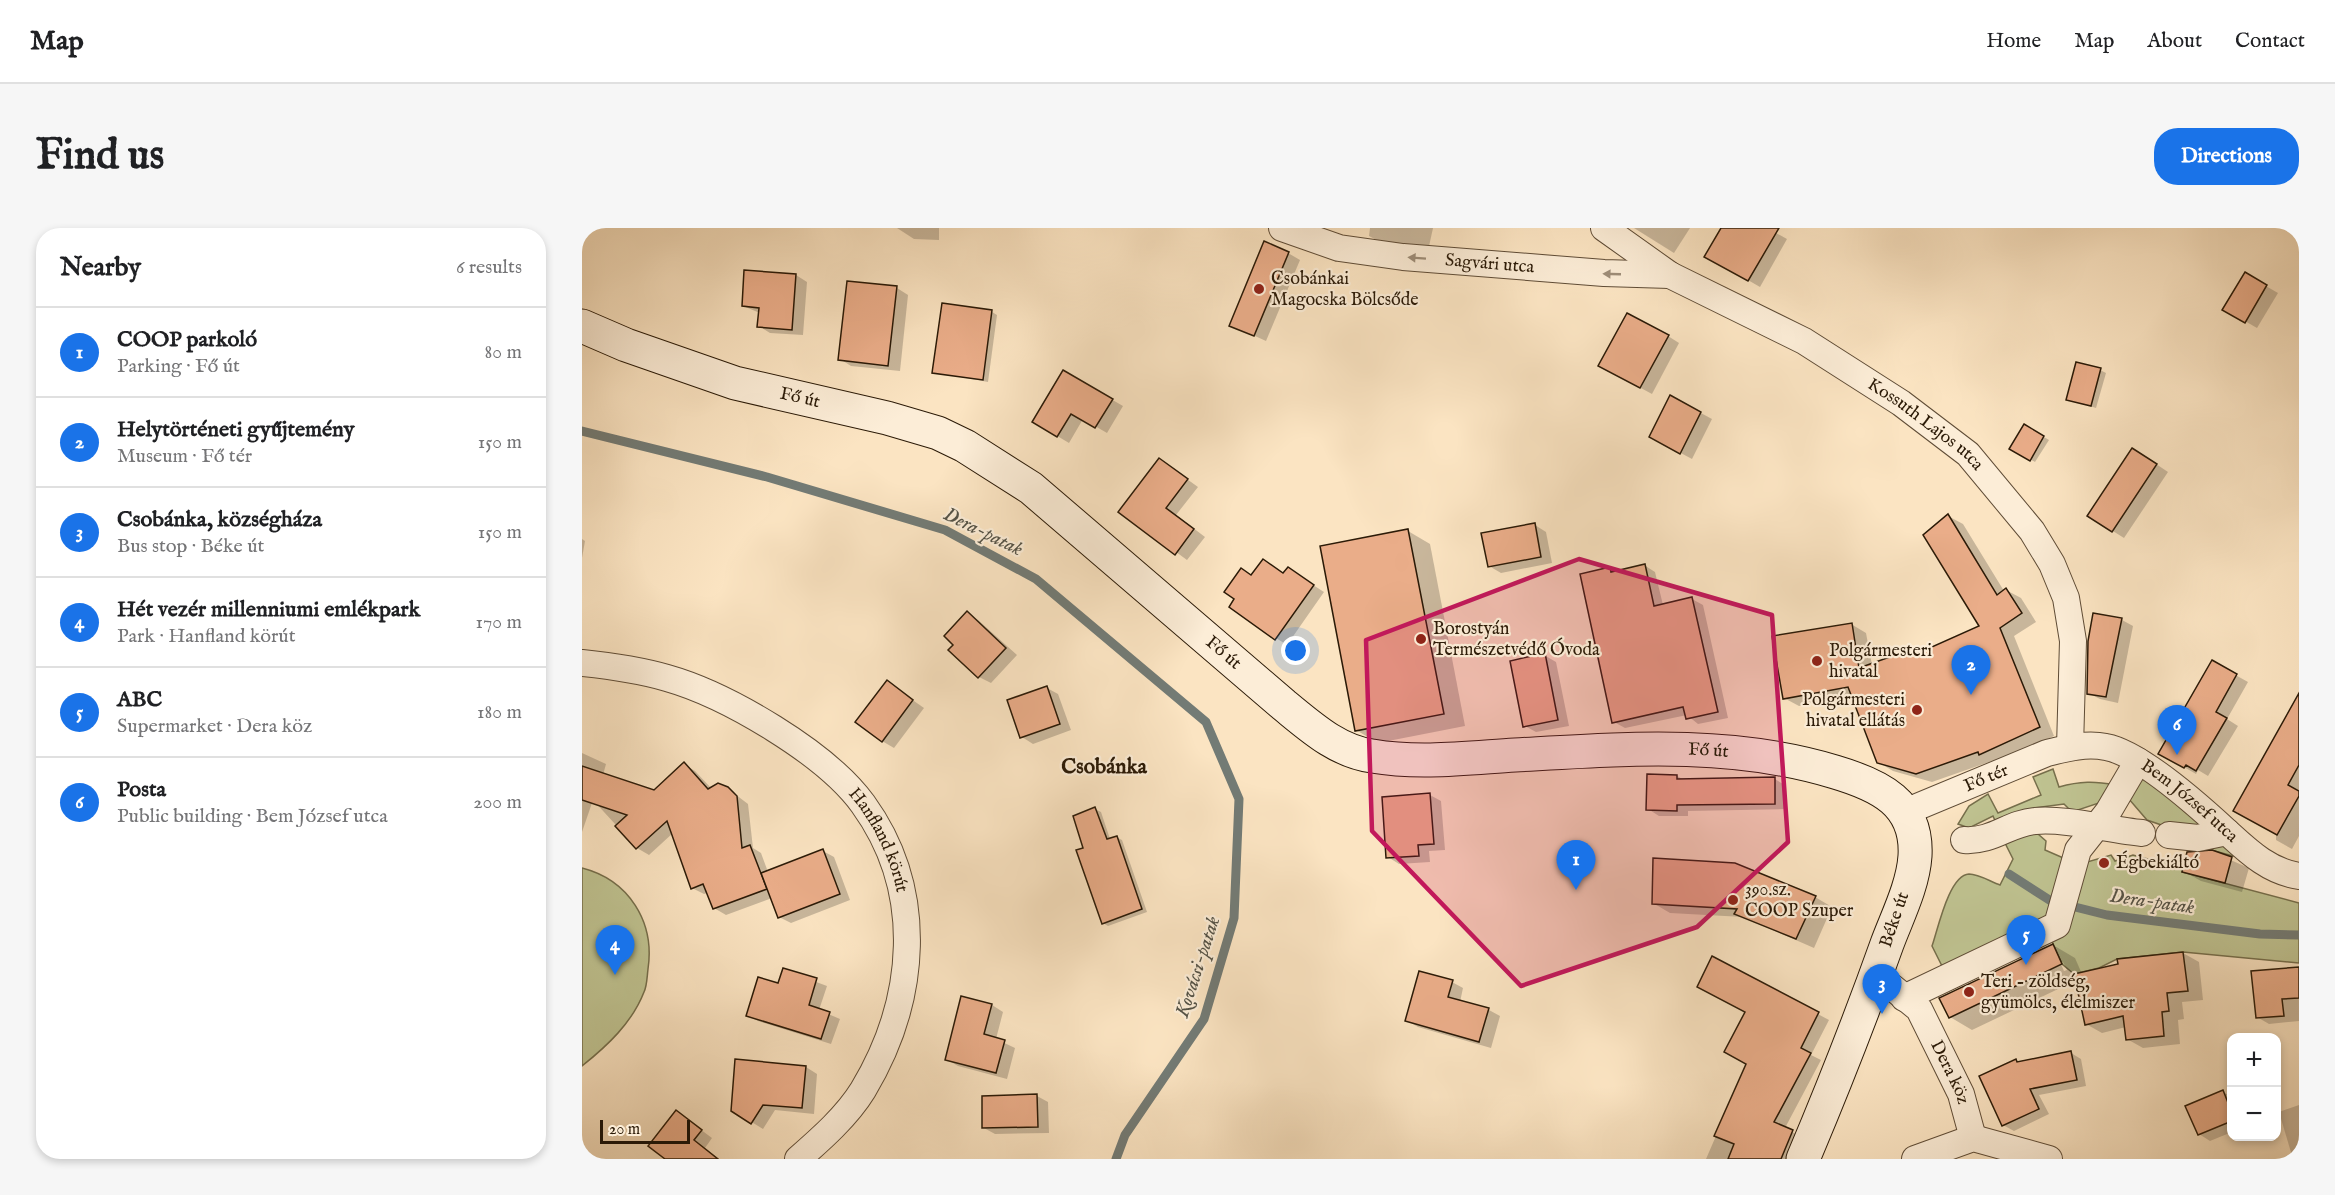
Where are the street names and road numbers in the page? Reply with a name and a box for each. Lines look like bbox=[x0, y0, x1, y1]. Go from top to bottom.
street label: Sagvári utca bbox=[1444, 249, 1535, 279]
street label: Kossuth Lajos utca bbox=[1863, 373, 1989, 476]
street label: Fő út bbox=[778, 382, 822, 414]
street label: Fő út bbox=[1200, 631, 1246, 675]
street label: Fő út bbox=[1688, 738, 1730, 763]
street label: Bem József utca bbox=[2137, 754, 2243, 848]
street label: Fő tér bbox=[1961, 759, 2012, 798]
street label: Hanfland körút bbox=[843, 783, 913, 894]
street label: Béke út bbox=[1875, 889, 1915, 951]
street label: Dera köz bbox=[1925, 1036, 1975, 1107]

